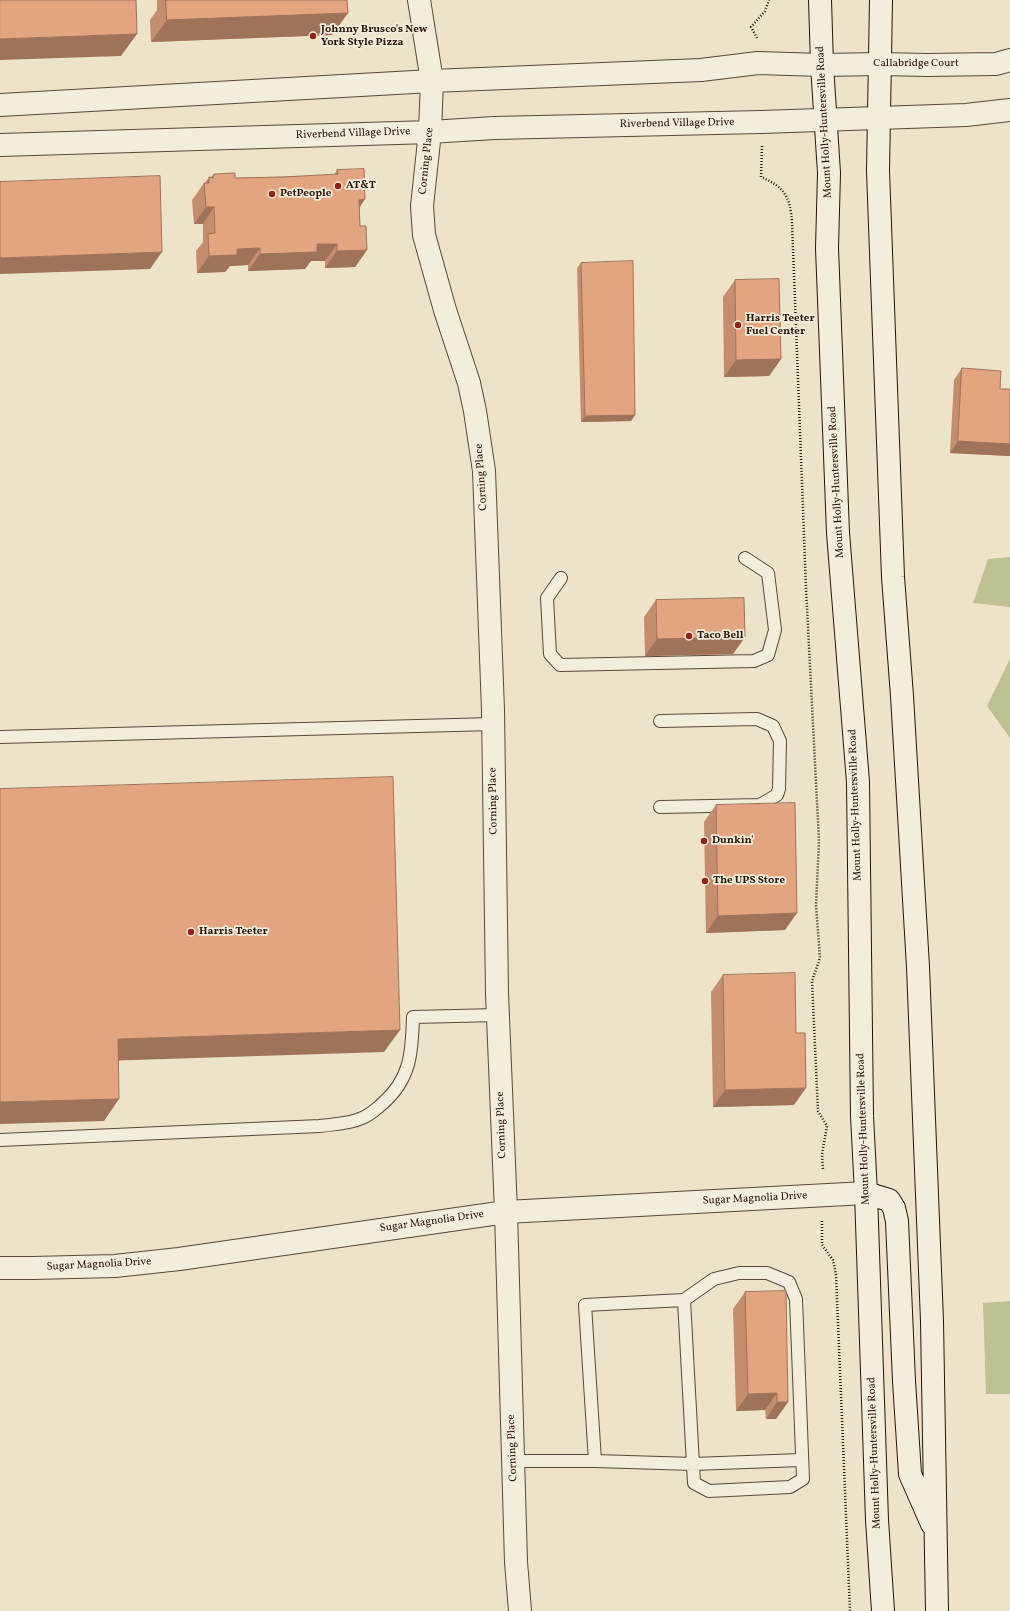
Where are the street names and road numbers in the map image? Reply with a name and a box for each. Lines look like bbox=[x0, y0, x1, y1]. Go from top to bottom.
street label: Mount Holly-Huntersville Road bbox=[814, 46, 836, 198]
street label: Callabridge Court bbox=[873, 57, 959, 71]
street label: Riverbend Village Drive bbox=[619, 116, 735, 132]
street label: Riverbend Village Drive bbox=[295, 125, 411, 143]
street label: Corning Place bbox=[417, 127, 437, 195]
street label: Mount Holly-Huntersville Road bbox=[826, 406, 848, 558]
street label: Corning Place bbox=[473, 443, 491, 511]
street label: Mount Holly-Huntersville Road bbox=[847, 729, 865, 881]
street label: Corning Place bbox=[487, 767, 501, 835]
street label: Mount Holly-Huntersville Road bbox=[855, 1053, 873, 1205]
street label: Corning Place bbox=[494, 1091, 510, 1159]
street label: Sugar Magnolia Drive bbox=[702, 1190, 808, 1208]
street label: Sugar Magnolia Drive bbox=[379, 1208, 485, 1236]
street label: Sugar Magnolia Drive bbox=[46, 1256, 152, 1274]
street label: Mount Holly-Huntersville Road bbox=[866, 1377, 884, 1529]
street label: Corning Place bbox=[505, 1414, 521, 1482]

